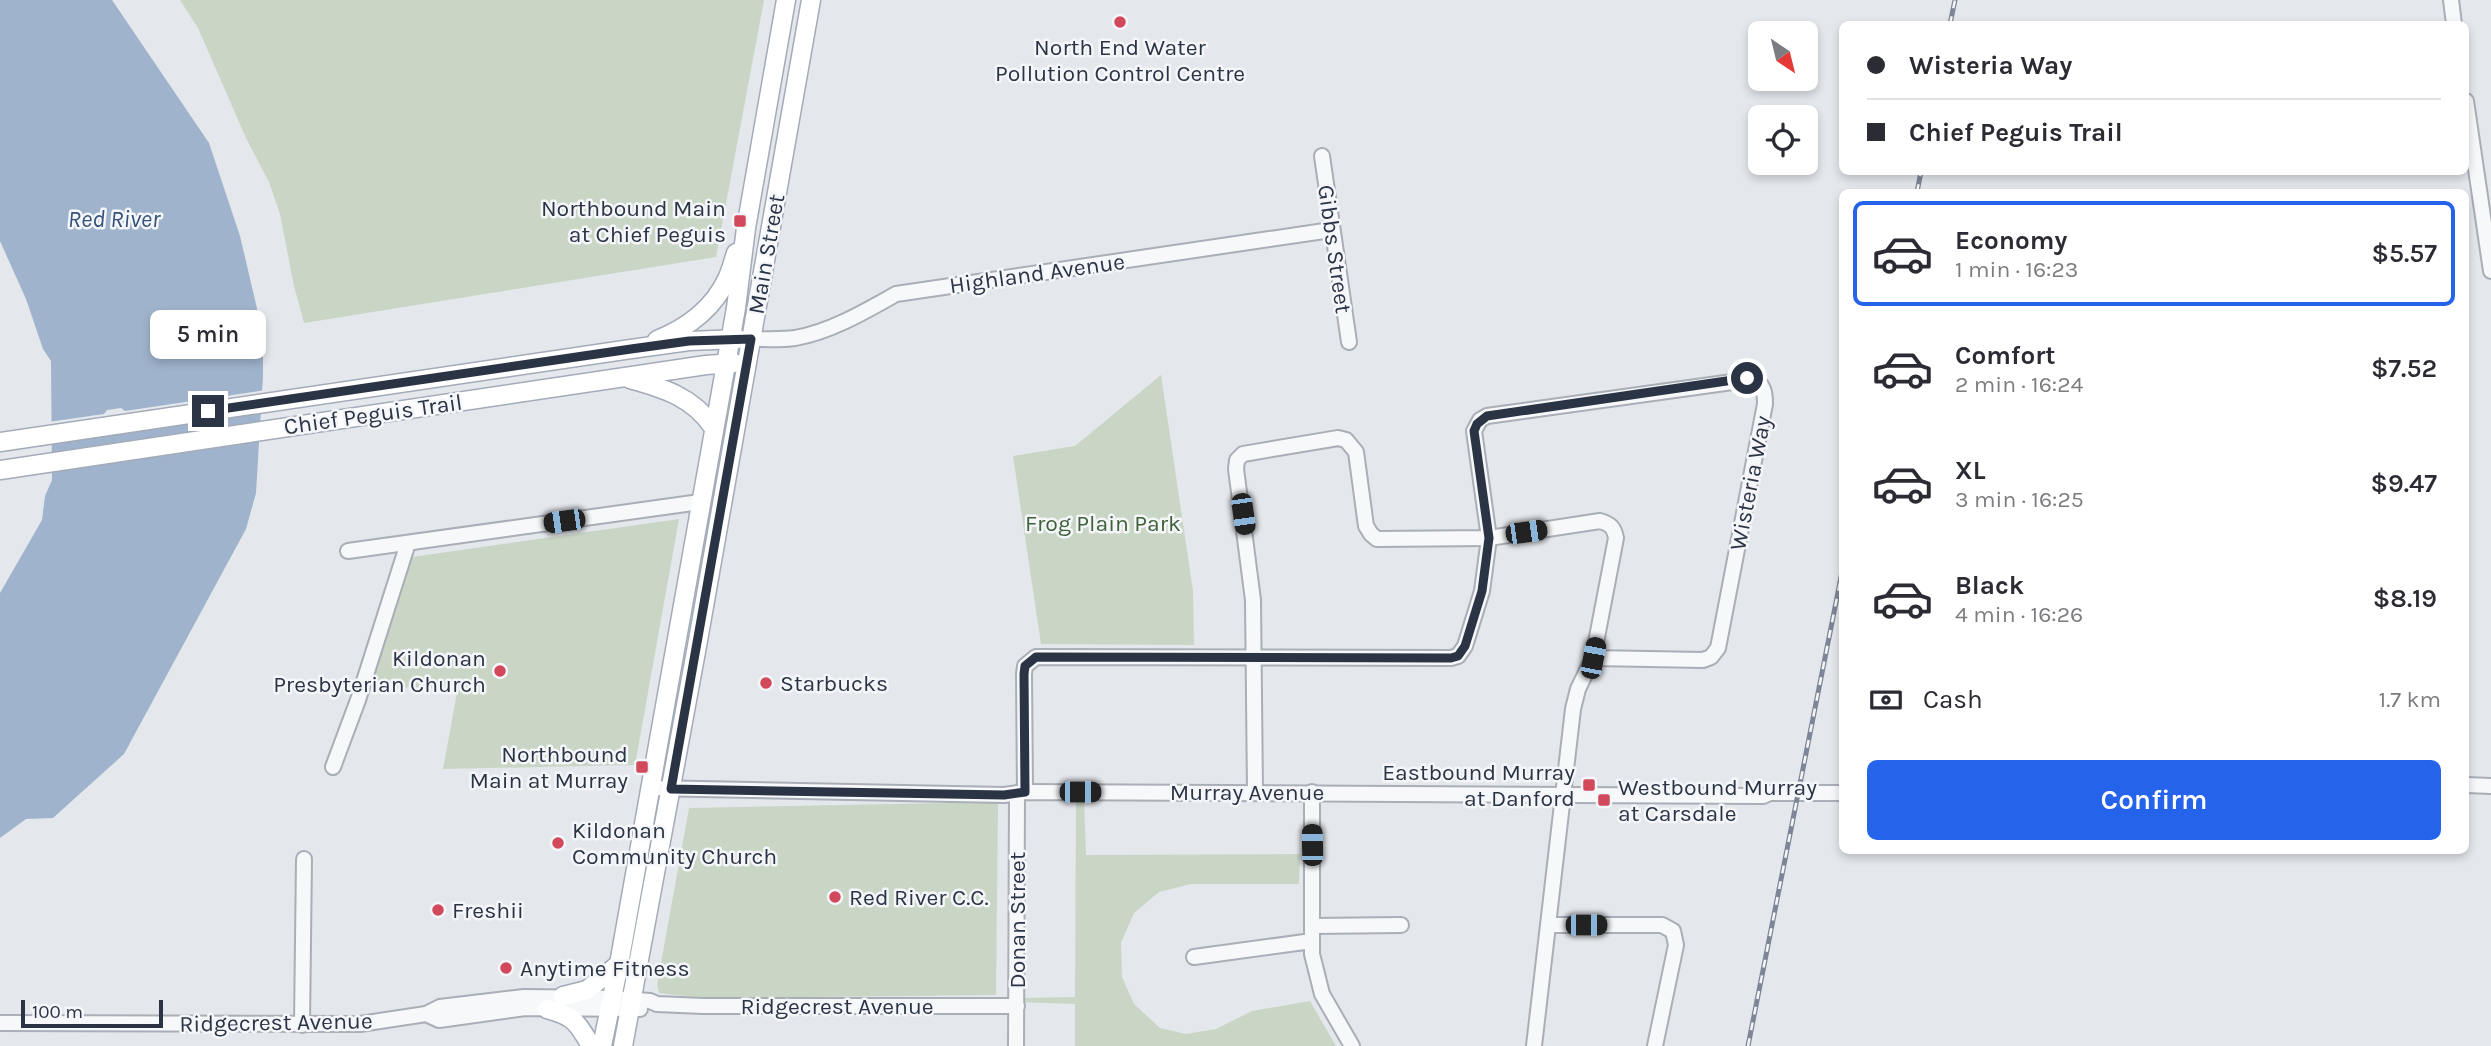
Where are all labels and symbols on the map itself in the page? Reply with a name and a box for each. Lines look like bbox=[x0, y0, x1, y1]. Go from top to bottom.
marker: North End Water Pollution Control Centre bbox=[1112, 14, 1128, 30]
north arrow bbox=[1748, 21, 1818, 91]
place label: North End Water Pollution Control Centre bbox=[995, 34, 1245, 87]
street label: Gibbs Street bbox=[1312, 183, 1357, 315]
street label: Main Street bbox=[743, 192, 790, 316]
place label: Northbound Main at Chief Peguis bbox=[541, 195, 726, 248]
water label: Red River bbox=[68, 205, 161, 233]
marker: Northbound Main at Chief Peguis bbox=[732, 213, 748, 229]
street label: Highland Avenue bbox=[948, 248, 1127, 299]
callout: 5 min bbox=[150, 310, 266, 358]
route start bbox=[1731, 362, 1763, 394]
street label: Chief Peguis Trail bbox=[282, 389, 464, 440]
route end bbox=[192, 395, 224, 427]
street label: Wisteria Way bbox=[1724, 413, 1777, 553]
car bbox=[1230, 492, 1257, 536]
car bbox=[542, 508, 587, 534]
park label: Frog Plain Park bbox=[1025, 510, 1181, 537]
car bbox=[1504, 519, 1549, 545]
car bbox=[1579, 635, 1608, 681]
place label: Kildonan Presbyterian Church bbox=[273, 645, 486, 698]
marker: Kildonan Presbyterian Church bbox=[492, 663, 508, 679]
place label: Starbucks bbox=[780, 670, 888, 697]
marker: Starbucks bbox=[758, 675, 774, 691]
place label: Northbound Main at Murray bbox=[469, 741, 628, 794]
marker: Northbound Main at Murray bbox=[634, 759, 650, 775]
place label: Eastbound Murray at Danford bbox=[1382, 759, 1575, 812]
place label: Westbound Murray at Carsdale bbox=[1618, 774, 1817, 827]
marker: Eastbound Murray at Danford bbox=[1581, 777, 1597, 793]
street label: Murray Avenue bbox=[1170, 779, 1324, 806]
car bbox=[1060, 782, 1102, 803]
marker: Westbound Murray at Carsdale bbox=[1596, 792, 1612, 808]
place label: Kildonan Community Church bbox=[572, 817, 777, 870]
car bbox=[1302, 824, 1323, 866]
marker: Kildonan Community Church bbox=[550, 835, 566, 851]
street label: Donan Street bbox=[1004, 851, 1031, 988]
place label: Red River C.C. bbox=[849, 884, 988, 911]
marker: Red River C.C. bbox=[827, 889, 843, 905]
place label: Freshii bbox=[452, 897, 524, 924]
marker: Freshii bbox=[430, 902, 446, 918]
car bbox=[1566, 915, 1608, 936]
place label: Anytime Fitness bbox=[520, 955, 690, 982]
marker: Anytime Fitness bbox=[498, 960, 514, 976]
street label: Ridgecrest Avenue bbox=[740, 993, 934, 1020]
scale bar bbox=[21, 997, 163, 1029]
street label: Ridgecrest Avenue bbox=[179, 1007, 373, 1038]

